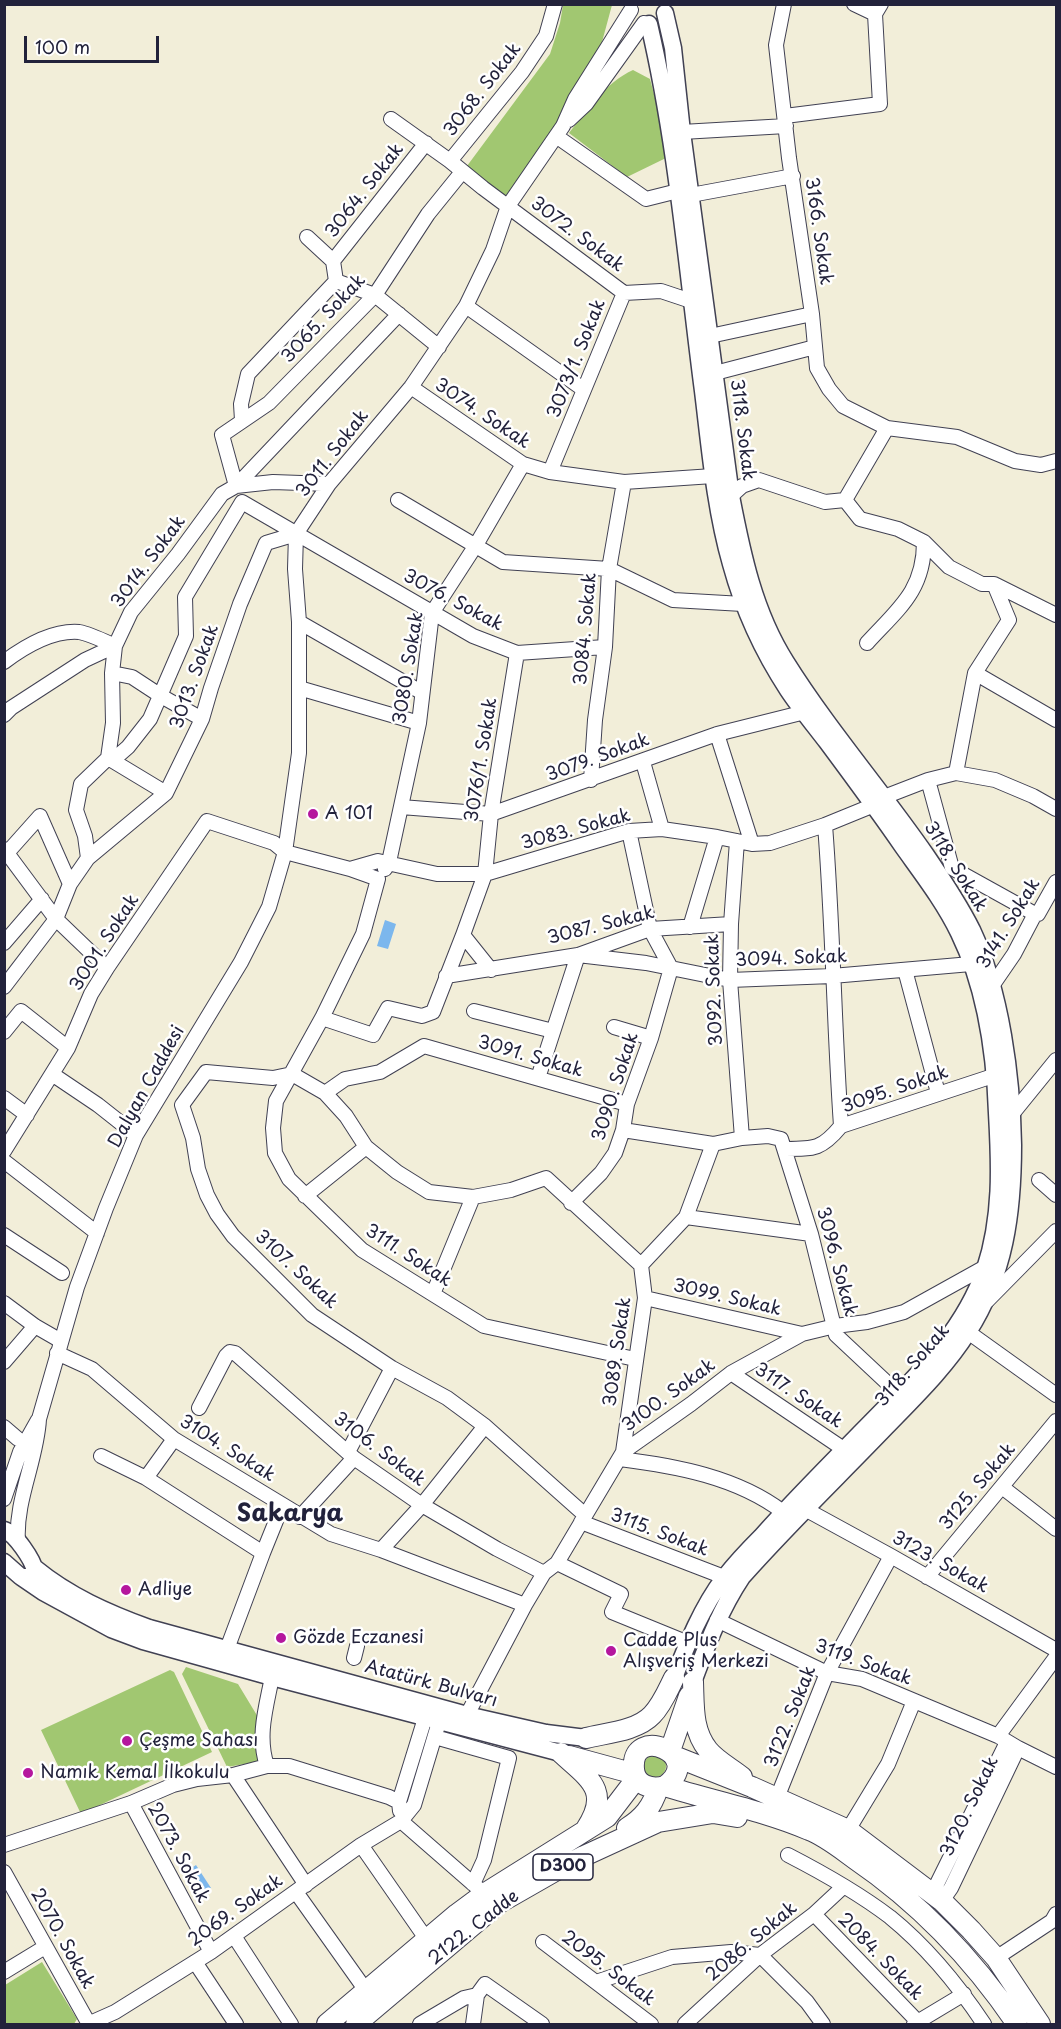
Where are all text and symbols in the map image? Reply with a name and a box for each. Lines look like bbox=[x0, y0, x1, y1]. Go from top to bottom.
scale bar bbox=[27, 24, 162, 62]
text: 100 m bbox=[35, 33, 90, 60]
street label: 3068. Sokak bbox=[440, 39, 526, 141]
street label: 3064. Sokak bbox=[321, 139, 409, 243]
street label: 3166. Sokak bbox=[800, 176, 836, 286]
street label: 3072. Sokak bbox=[526, 193, 628, 277]
street label: 3065. Sokak bbox=[277, 270, 371, 368]
street label: 3073/1. Sokak bbox=[543, 296, 611, 422]
street label: 3074. Sokak bbox=[430, 374, 534, 454]
street label: 3118. Sokak bbox=[725, 378, 759, 482]
street label: 3011. Sokak bbox=[292, 406, 374, 502]
street label: 3014. Sokak bbox=[107, 512, 191, 612]
street label: 3076. Sokak bbox=[399, 566, 507, 636]
street label: 3084. Sokak bbox=[570, 572, 602, 686]
street label: 3080. Sokak bbox=[389, 610, 429, 726]
street label: 3013. Sokak bbox=[166, 622, 224, 732]
street label: 3076/1. Sokak bbox=[462, 696, 502, 824]
street label: 3079. Sokak bbox=[543, 729, 653, 787]
place label: A 101 bbox=[325, 803, 373, 825]
street label: 3083. Sokak bbox=[519, 805, 633, 855]
marker: A 101 bbox=[306, 807, 320, 821]
street label: 3118. Sokak bbox=[919, 818, 991, 916]
street label: 3141. Sokak bbox=[973, 875, 1045, 973]
street label: 3001. Sokak bbox=[66, 891, 144, 995]
street label: 3087. Sokak bbox=[545, 902, 657, 950]
street label: 3092. Sokak bbox=[702, 933, 728, 1047]
street label: 3094. Sokak bbox=[734, 946, 848, 972]
street label: Dalyan Caddesi bbox=[105, 1022, 189, 1152]
street label: 3090. Sokak bbox=[588, 1030, 644, 1144]
street label: 3091. Sokak bbox=[475, 1032, 585, 1082]
street label: 3095. Sokak bbox=[839, 1062, 951, 1118]
street label: 3096. Sokak bbox=[811, 1205, 861, 1319]
street label: 3111. Sokak bbox=[360, 1220, 456, 1292]
street label: 3107. Sokak bbox=[250, 1226, 342, 1314]
street label: 3099. Sokak bbox=[671, 1275, 783, 1321]
street label: 3089. Sokak bbox=[600, 1296, 636, 1408]
street label: 3118. Sokak bbox=[871, 1320, 955, 1412]
street label: 3100. Sokak bbox=[618, 1355, 720, 1437]
street label: 3117. Sokak bbox=[750, 1359, 846, 1433]
street label: 3106. Sokak bbox=[329, 1408, 429, 1492]
street label: 3104. Sokak bbox=[175, 1411, 279, 1487]
street label: 3125. Sokak bbox=[935, 1439, 1021, 1535]
district label: Sakarya bbox=[237, 1500, 343, 1528]
street label: 3115. Sokak bbox=[607, 1504, 711, 1562]
street label: 3123. Sokak bbox=[888, 1528, 992, 1598]
place label: Adliye bbox=[138, 1579, 192, 1601]
marker: Adliye bbox=[119, 1583, 133, 1597]
place label: Gözde Eczanesi bbox=[293, 1627, 424, 1649]
place label: Cadde Plus Alışveriş Merkezi bbox=[623, 1630, 769, 1672]
marker: Gözde Eczanesi bbox=[274, 1631, 288, 1645]
street label: 3119. Sokak bbox=[812, 1635, 914, 1691]
marker: Cadde Plus Alışveriş Merkezi bbox=[604, 1644, 618, 1658]
street label: Atatürk Bulvarı bbox=[362, 1656, 500, 1712]
street label: 3122. Sokak bbox=[761, 1663, 821, 1771]
place label: Çeşme Sahası bbox=[139, 1730, 258, 1752]
marker: Çeşme Sahası bbox=[120, 1734, 134, 1748]
street label: 3120. Sokak bbox=[936, 1753, 1004, 1861]
place label: Namık Kemal İlkokulu bbox=[40, 1762, 230, 1784]
marker: Namık Kemal İlkokulu bbox=[21, 1766, 35, 1780]
street label: 2073. Sokak bbox=[143, 1799, 213, 1907]
road number: D300 bbox=[533, 1854, 593, 1880]
street label: 2069. Sokak bbox=[185, 1870, 287, 1952]
street label: 2070. Sokak bbox=[26, 1885, 98, 1993]
street label: 2122. Cadde bbox=[424, 1886, 524, 1970]
street label: 2086. Sokak bbox=[702, 1898, 802, 1986]
street label: 2084. Sokak bbox=[833, 1909, 927, 2005]
street label: 2095. Sokak bbox=[557, 1927, 659, 2011]

